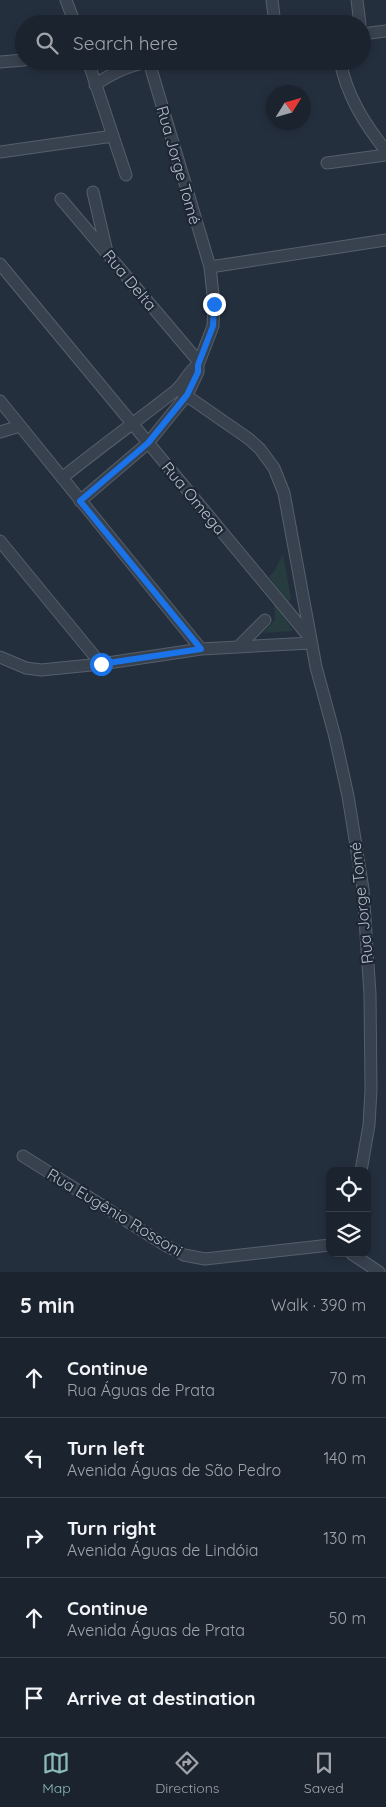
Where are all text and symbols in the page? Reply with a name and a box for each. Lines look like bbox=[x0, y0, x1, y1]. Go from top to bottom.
search box bbox=[15, 15, 371, 70]
icon: search bbox=[33, 29, 61, 57]
text: Search here bbox=[73, 31, 178, 55]
north arrow bbox=[266, 85, 311, 130]
street label: Rua Jorge Tomé bbox=[152, 103, 206, 227]
street label: Rua Delta bbox=[99, 246, 161, 314]
route end bbox=[203, 293, 226, 316]
street label: Rua Omega bbox=[158, 457, 230, 539]
route start bbox=[90, 653, 113, 676]
street label: Rua Jorge Tomé bbox=[345, 841, 377, 965]
street label: Rua Eugênio Rossoni bbox=[44, 1164, 186, 1260]
map controls bbox=[326, 1167, 371, 1257]
button: locate bbox=[326, 1167, 371, 1212]
button: layers bbox=[326, 1212, 371, 1257]
text: 5 min bbox=[20, 1292, 75, 1318]
text: Walk · 390 m bbox=[271, 1295, 366, 1315]
text: Continue bbox=[67, 1356, 148, 1380]
icon: ahead bbox=[20, 1364, 48, 1392]
text: 70 m bbox=[329, 1368, 366, 1388]
text: Rua Águas de Prata bbox=[67, 1380, 215, 1400]
text: Turn left bbox=[67, 1436, 145, 1460]
icon: left bbox=[20, 1444, 48, 1472]
text: 140 m bbox=[323, 1448, 366, 1468]
text: Avenida Águas de São Pedro bbox=[67, 1460, 281, 1480]
text: Turn right bbox=[67, 1516, 156, 1540]
icon: right bbox=[20, 1524, 48, 1552]
text: 130 m bbox=[323, 1528, 366, 1548]
text: Avenida Águas de Lindóia bbox=[67, 1540, 258, 1560]
text: Continue bbox=[67, 1596, 148, 1620]
icon: ahead bbox=[20, 1604, 48, 1632]
text: 50 m bbox=[329, 1608, 366, 1628]
text: Avenida Águas de Prata bbox=[67, 1620, 245, 1640]
icon: arrive bbox=[20, 1684, 48, 1712]
text: Arrive at destination bbox=[67, 1686, 256, 1710]
tab: Map bbox=[42, 1749, 71, 1797]
tab: Directions bbox=[155, 1749, 219, 1797]
tab: Saved bbox=[304, 1749, 344, 1797]

